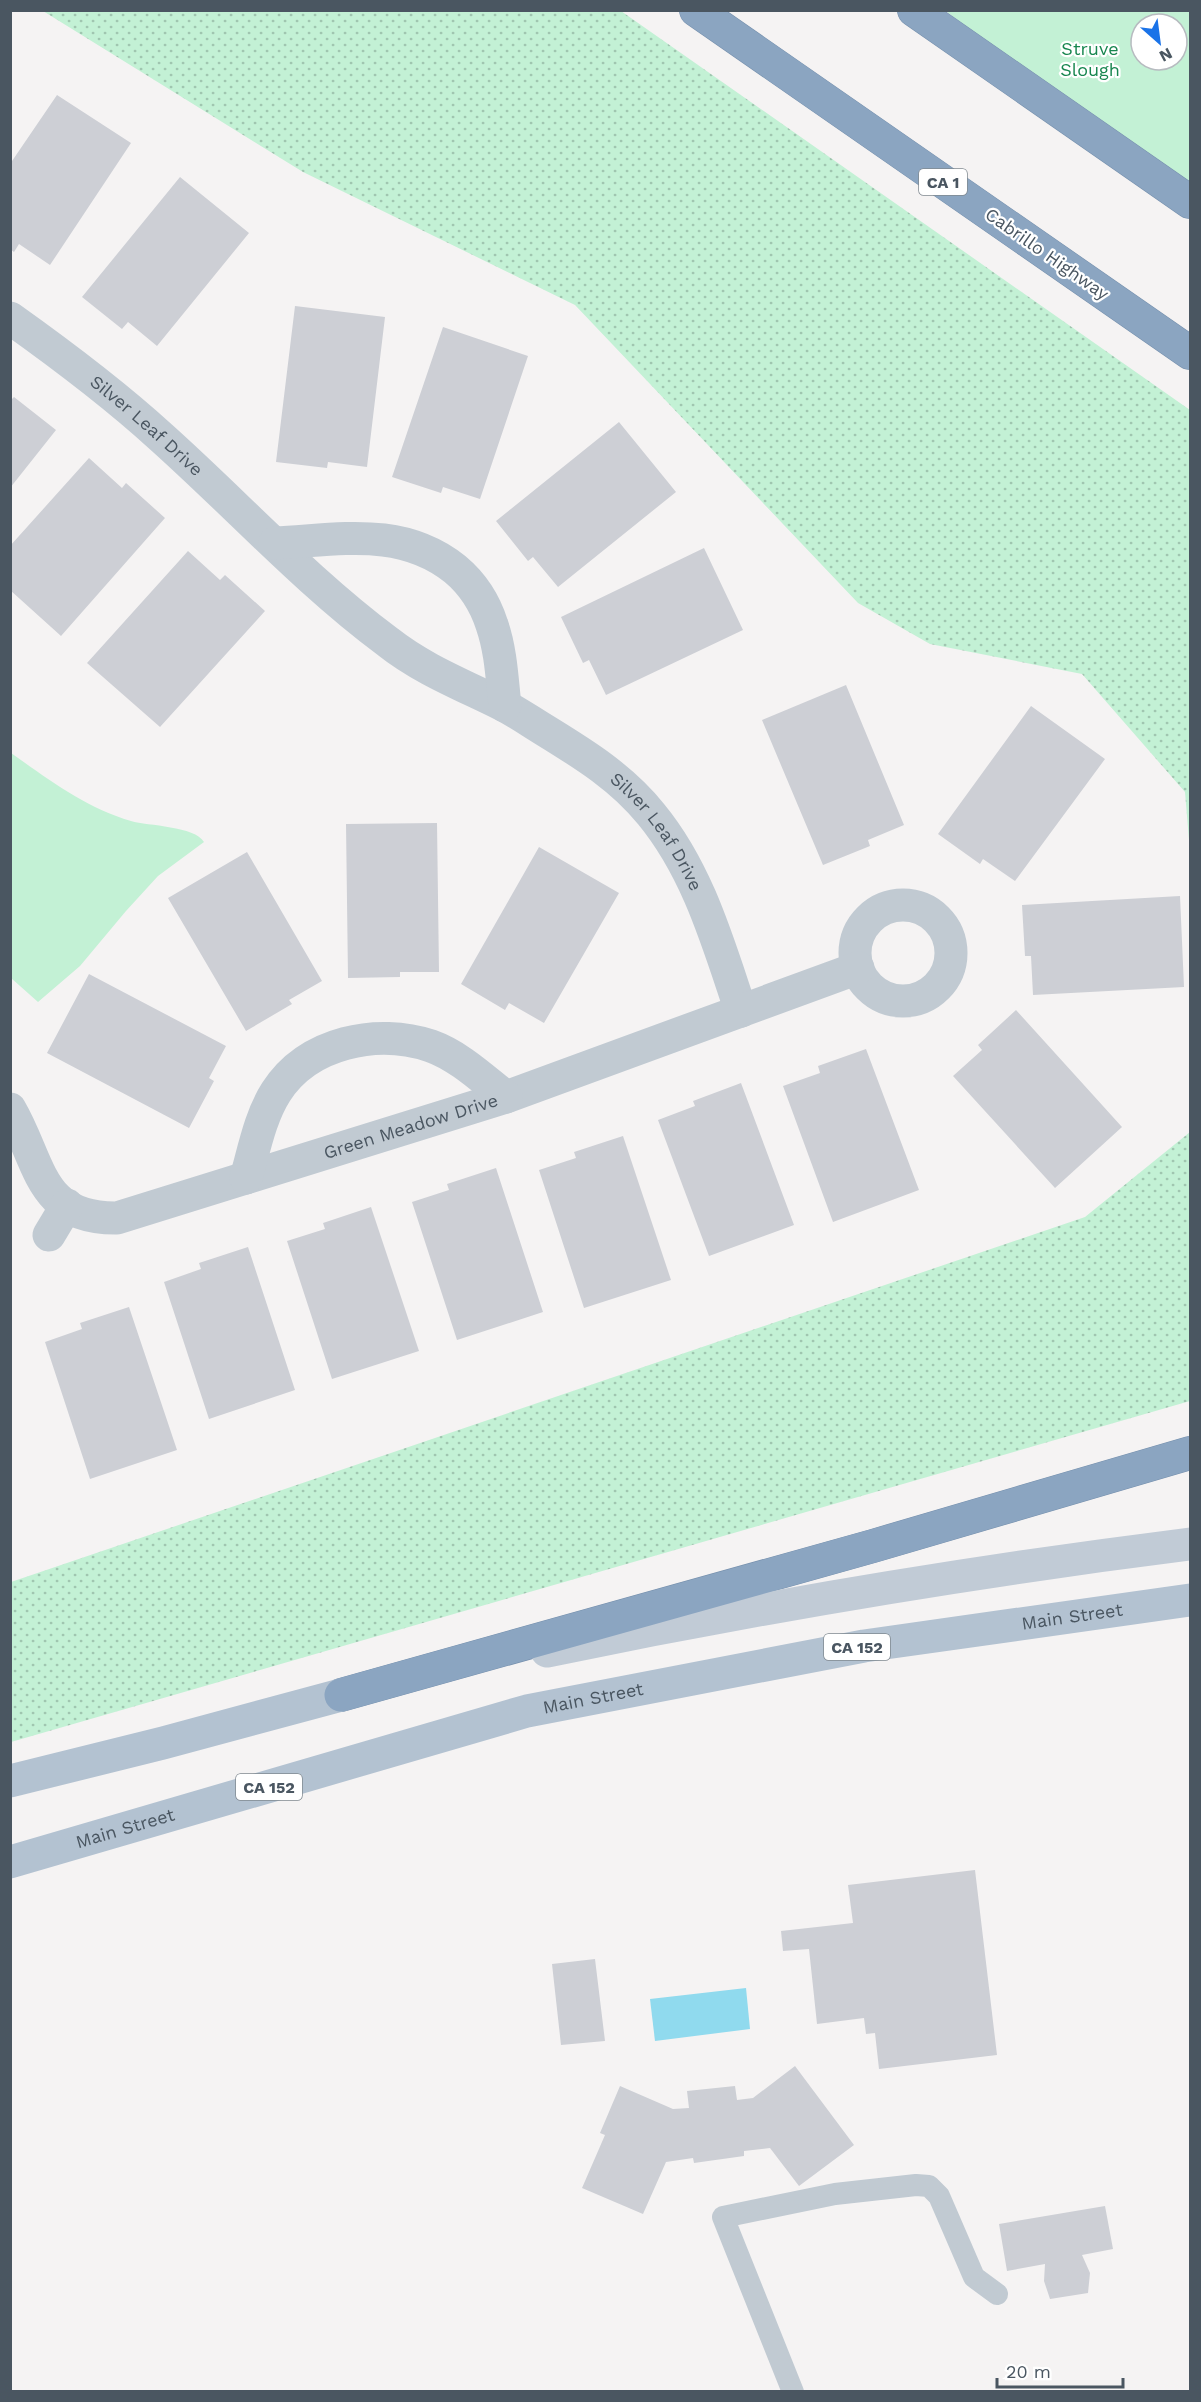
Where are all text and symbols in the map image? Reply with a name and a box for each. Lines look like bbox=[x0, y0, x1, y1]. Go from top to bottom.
north arrow bbox=[1129, 12, 1189, 72]
park label: Struve Slough bbox=[1060, 38, 1120, 80]
text: N bbox=[1156, 44, 1176, 66]
road number: CA 1 bbox=[919, 169, 967, 195]
street label: Cabrillo Highway bbox=[981, 203, 1114, 305]
street label: Silver Leaf Drive bbox=[86, 371, 207, 480]
street label: Silver Leaf Drive bbox=[606, 768, 707, 894]
street label: Green Meadow Drive bbox=[321, 1089, 500, 1163]
street label: Main Street bbox=[1020, 1599, 1124, 1634]
road number: CA 152 bbox=[824, 1634, 890, 1660]
street label: Main Street bbox=[541, 1678, 645, 1718]
road number: CA 152 bbox=[236, 1774, 302, 1800]
street label: Main Street bbox=[73, 1803, 177, 1852]
scale bar bbox=[997, 2351, 1123, 2389]
text: 20 m bbox=[1006, 2361, 1051, 2382]

